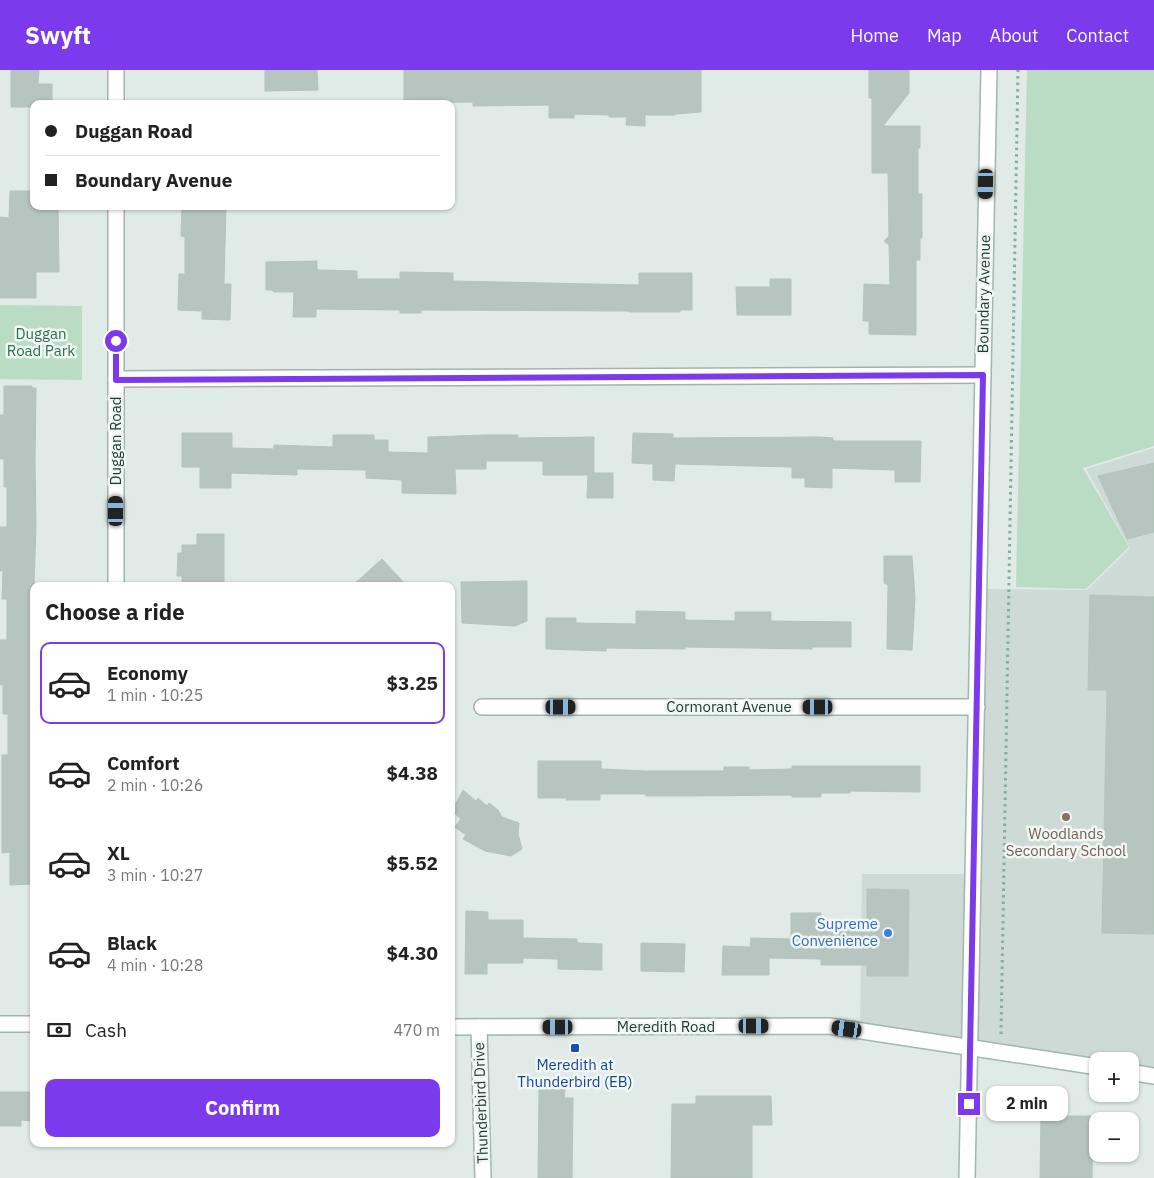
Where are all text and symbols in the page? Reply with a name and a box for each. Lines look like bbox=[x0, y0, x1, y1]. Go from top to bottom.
text: Swyft bbox=[25, 19, 91, 51]
text: Home bbox=[851, 24, 899, 47]
text: Map bbox=[927, 24, 962, 47]
text: About bbox=[990, 24, 1038, 47]
text: Contact bbox=[1066, 24, 1129, 47]
text: Duggan Road bbox=[75, 119, 193, 143]
text: Boundary Avenue bbox=[75, 168, 232, 192]
car bbox=[978, 169, 993, 199]
street label: Boundary Avenue bbox=[973, 234, 994, 354]
park label: Duggan Road Park bbox=[7, 324, 75, 360]
route start bbox=[105, 330, 127, 352]
street label: Duggan Road bbox=[106, 397, 125, 485]
car bbox=[108, 496, 123, 526]
text: Choose a ride bbox=[45, 597, 185, 626]
icon: car bbox=[47, 661, 92, 706]
text: Economy bbox=[107, 661, 188, 685]
text: $3.25 bbox=[386, 671, 438, 695]
text: 1 min · 10:25 bbox=[107, 685, 203, 705]
street label: Cormorant Avenue bbox=[666, 697, 792, 716]
car bbox=[546, 700, 576, 715]
car bbox=[803, 700, 833, 715]
icon: car bbox=[47, 751, 92, 796]
text: Comfort bbox=[107, 751, 180, 775]
text: $4.38 bbox=[386, 761, 438, 785]
text: 2 min · 10:26 bbox=[107, 775, 203, 795]
marker: Woodlands Secondary School bbox=[1060, 811, 1072, 823]
place label: Woodlands Secondary School bbox=[1006, 824, 1126, 860]
icon: car bbox=[47, 841, 92, 886]
text: XL bbox=[107, 841, 130, 865]
text: $5.52 bbox=[386, 851, 438, 875]
text: 3 min · 10:27 bbox=[107, 865, 203, 885]
place label: Supreme Convenience bbox=[792, 914, 878, 950]
marker: Supreme Convenience bbox=[882, 927, 894, 939]
icon: car bbox=[47, 931, 92, 976]
text: Black bbox=[107, 931, 157, 955]
text: $4.30 bbox=[386, 941, 438, 965]
text: 4 min · 10:28 bbox=[107, 955, 203, 975]
icon: cash bbox=[45, 1016, 73, 1044]
street label: Meredith Road bbox=[617, 1017, 715, 1036]
text: Cash bbox=[85, 1018, 127, 1042]
car bbox=[739, 1019, 769, 1034]
car bbox=[831, 1019, 862, 1039]
text: 470 m bbox=[393, 1020, 440, 1040]
car bbox=[543, 1020, 573, 1035]
street label: Thunderbird Drive bbox=[469, 1042, 492, 1164]
marker: Meredith at Thunderbird (EB) bbox=[569, 1042, 581, 1054]
map controls bbox=[1089, 1052, 1139, 1162]
button: + bbox=[1089, 1052, 1139, 1102]
place label: Meredith at Thunderbird (EB) bbox=[517, 1055, 633, 1091]
button: Confirm bbox=[45, 1079, 440, 1137]
callout: 2 min bbox=[986, 1086, 1069, 1122]
route end bbox=[958, 1093, 980, 1115]
text: 2 min bbox=[1006, 1093, 1048, 1113]
button: − bbox=[1089, 1112, 1139, 1162]

